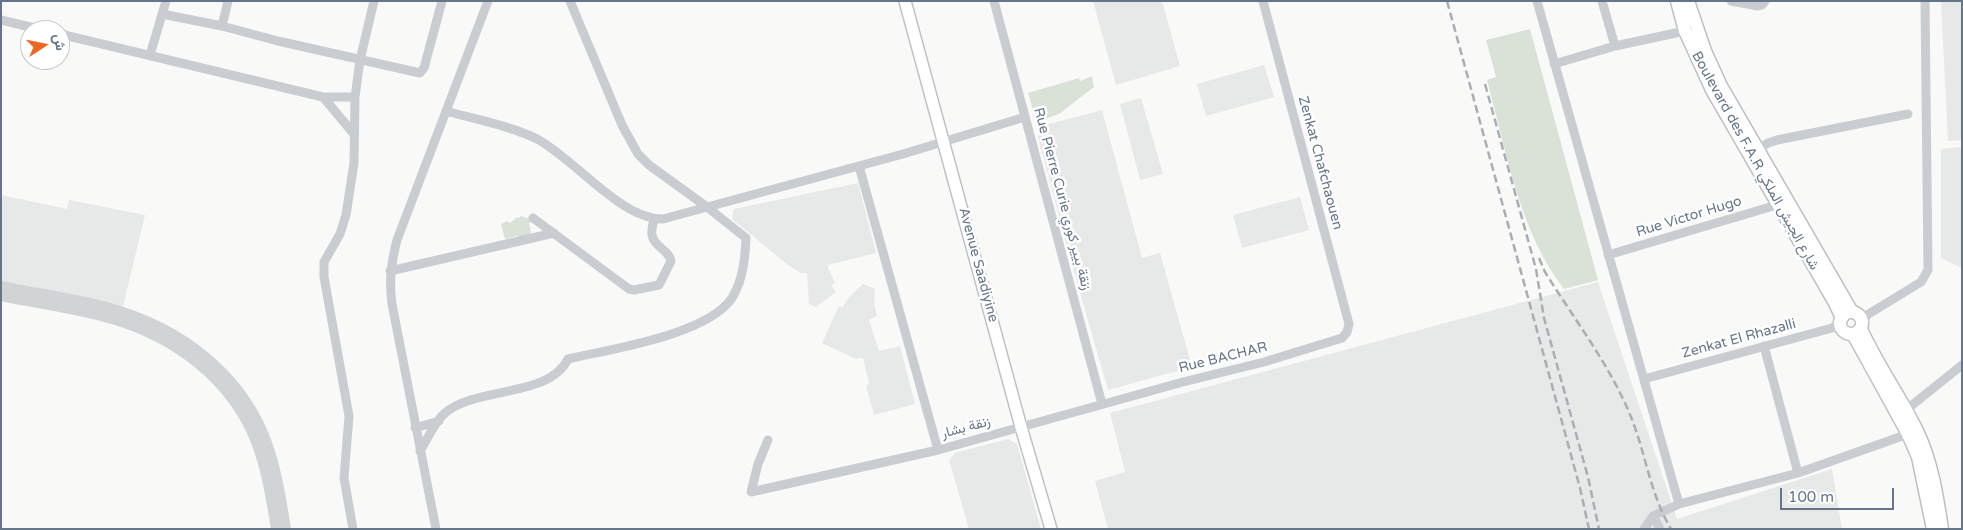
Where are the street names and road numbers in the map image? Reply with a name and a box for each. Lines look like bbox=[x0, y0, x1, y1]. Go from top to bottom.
street label: Boulevard des F.A.R شارع الجيش الملكي bbox=[1688, 49, 1822, 273]
street label: Zenkat Chafchaouen bbox=[1294, 94, 1346, 232]
street label: Rue Pierre Curie زنقة بيير كوري bbox=[1029, 106, 1095, 292]
street label: Rue Victor Hugo bbox=[1634, 193, 1744, 241]
street label: Avenue Saadiyine bbox=[955, 206, 1001, 324]
street label: Zenkat El Rhazalli bbox=[1680, 316, 1798, 362]
street label: Rue BACHAR bbox=[1177, 339, 1269, 377]
street label: زنقة بشار bbox=[940, 413, 992, 443]

